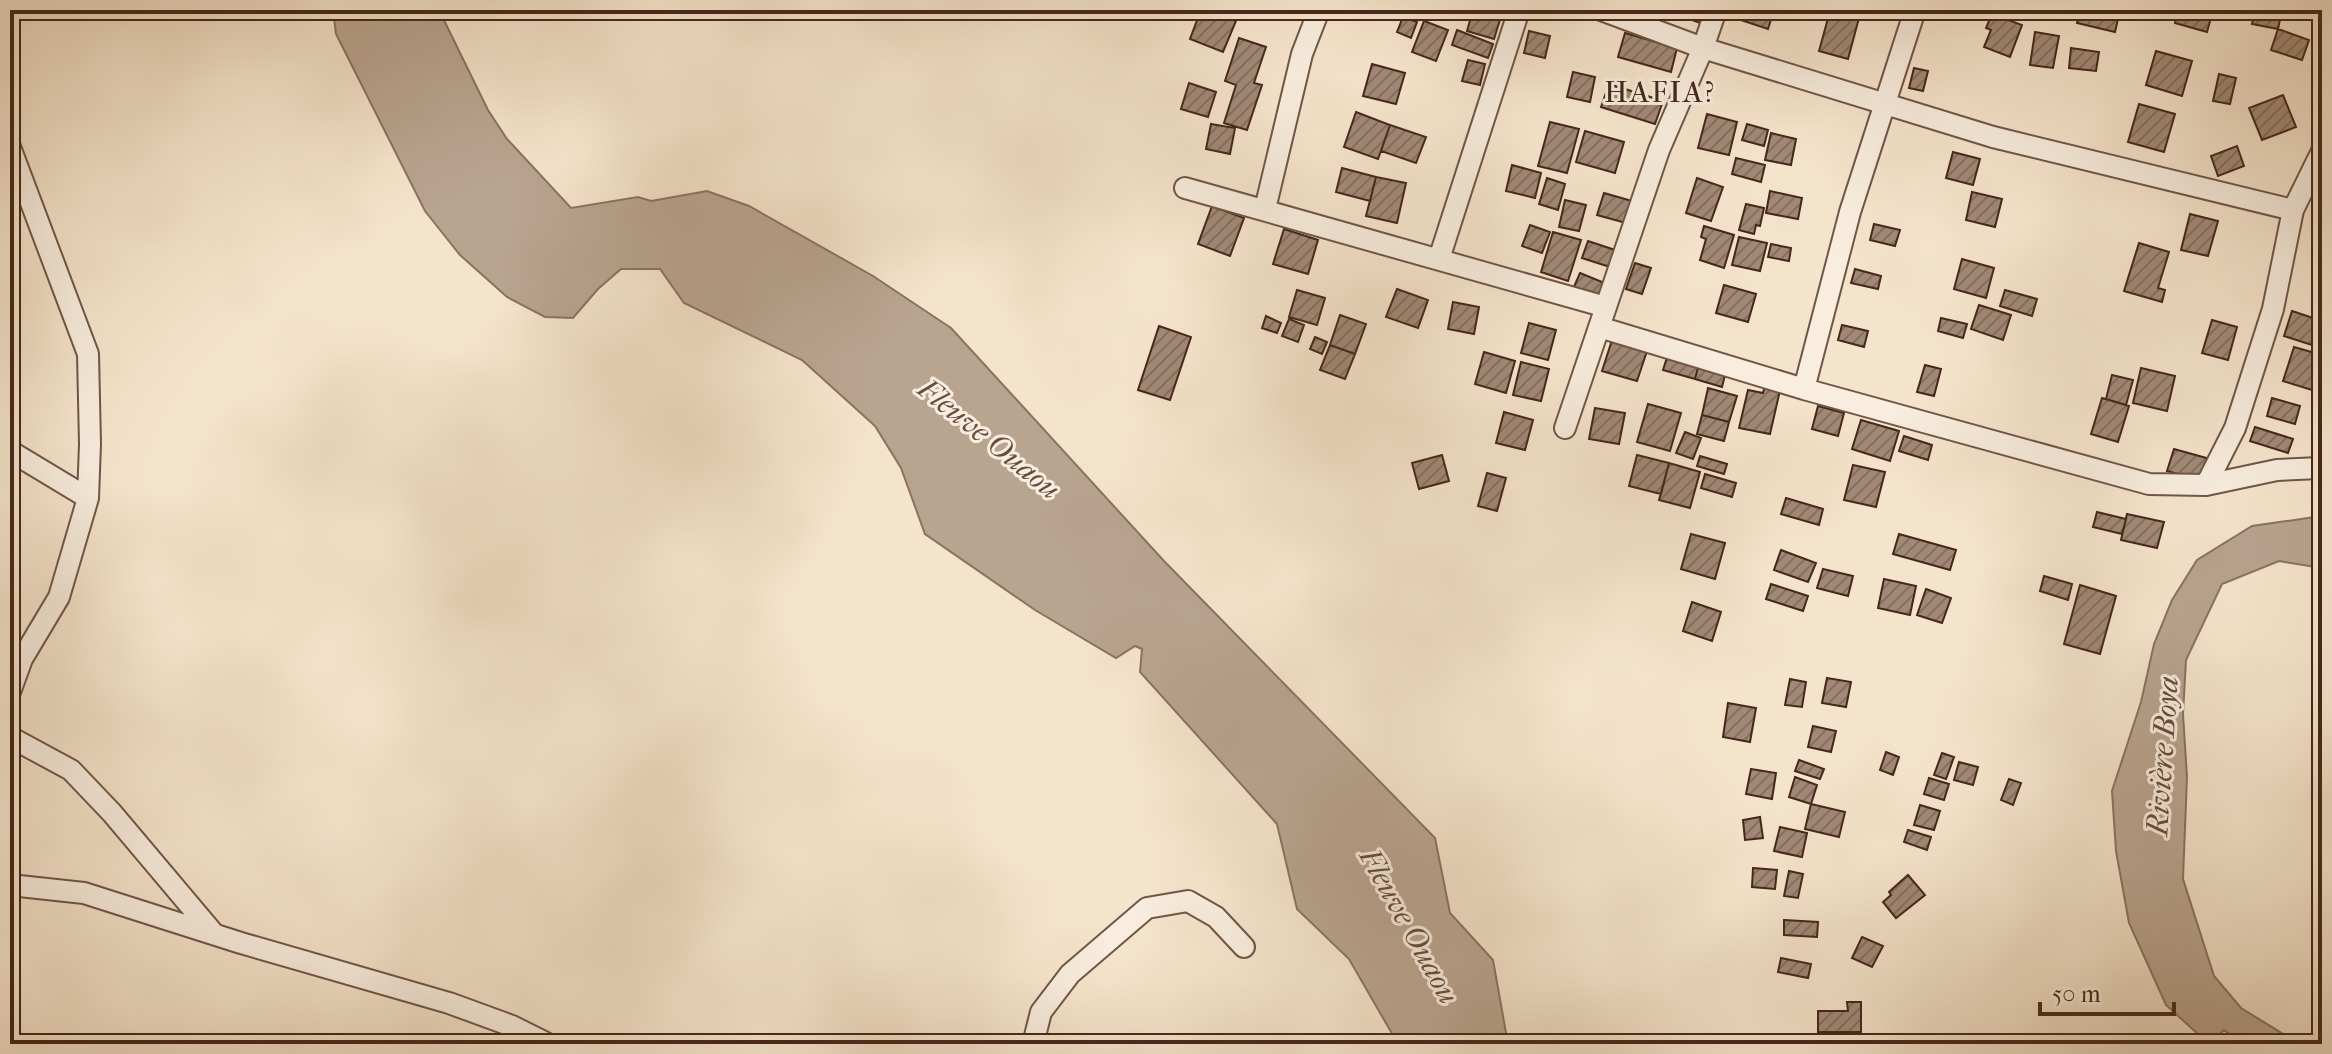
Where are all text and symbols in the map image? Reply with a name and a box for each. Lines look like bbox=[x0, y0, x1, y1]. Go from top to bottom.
district label: HAFIA? bbox=[1604, 75, 1716, 110]
water label: Fleuve Ouaou bbox=[910, 370, 1067, 507]
water label: Rivière Boya bbox=[2140, 675, 2186, 839]
water label: Fleuve Ouaou bbox=[1351, 841, 1466, 1010]
scale bar bbox=[2040, 966, 2174, 1016]
text: 50 m bbox=[2052, 980, 2101, 1008]

